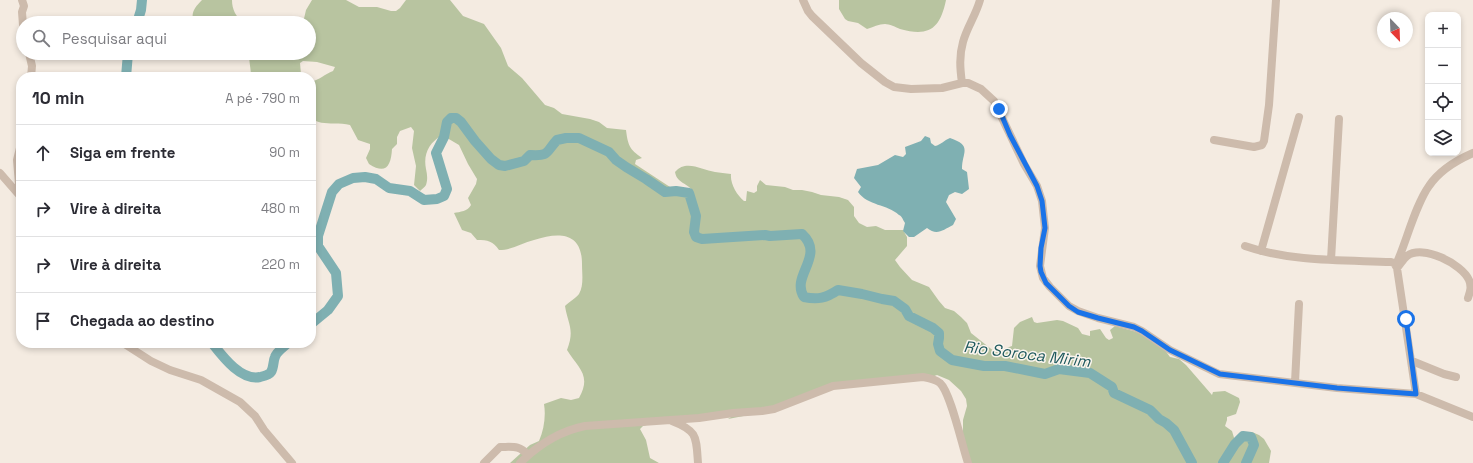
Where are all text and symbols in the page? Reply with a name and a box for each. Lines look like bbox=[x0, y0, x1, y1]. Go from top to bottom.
north arrow bbox=[1377, 12, 1413, 48]
map controls bbox=[1425, 12, 1461, 156]
button: + bbox=[1425, 12, 1461, 48]
search box bbox=[16, 16, 316, 60]
icon: search bbox=[30, 27, 52, 49]
text: Pesquisar aqui bbox=[62, 29, 167, 48]
button: − bbox=[1425, 48, 1461, 84]
button: locate bbox=[1425, 84, 1461, 120]
text: 10 min bbox=[32, 87, 85, 109]
text: A pé · 790 m bbox=[225, 90, 300, 107]
route end bbox=[990, 100, 1008, 118]
button: layers bbox=[1425, 120, 1461, 156]
icon: ahead bbox=[32, 142, 54, 164]
text: Siga em frente bbox=[70, 143, 176, 162]
text: 90 m bbox=[269, 144, 300, 161]
icon: right bbox=[32, 198, 54, 220]
text: Vire à direita bbox=[70, 199, 161, 218]
text: 480 m bbox=[261, 200, 300, 217]
icon: right bbox=[32, 254, 54, 276]
text: Vire à direita bbox=[70, 255, 161, 274]
text: 220 m bbox=[261, 256, 300, 273]
icon: arrive bbox=[32, 310, 54, 332]
route start bbox=[1397, 310, 1415, 328]
text: Chegada ao destino bbox=[70, 311, 214, 330]
water label: Rio Soroca Mirim bbox=[962, 336, 1093, 372]

